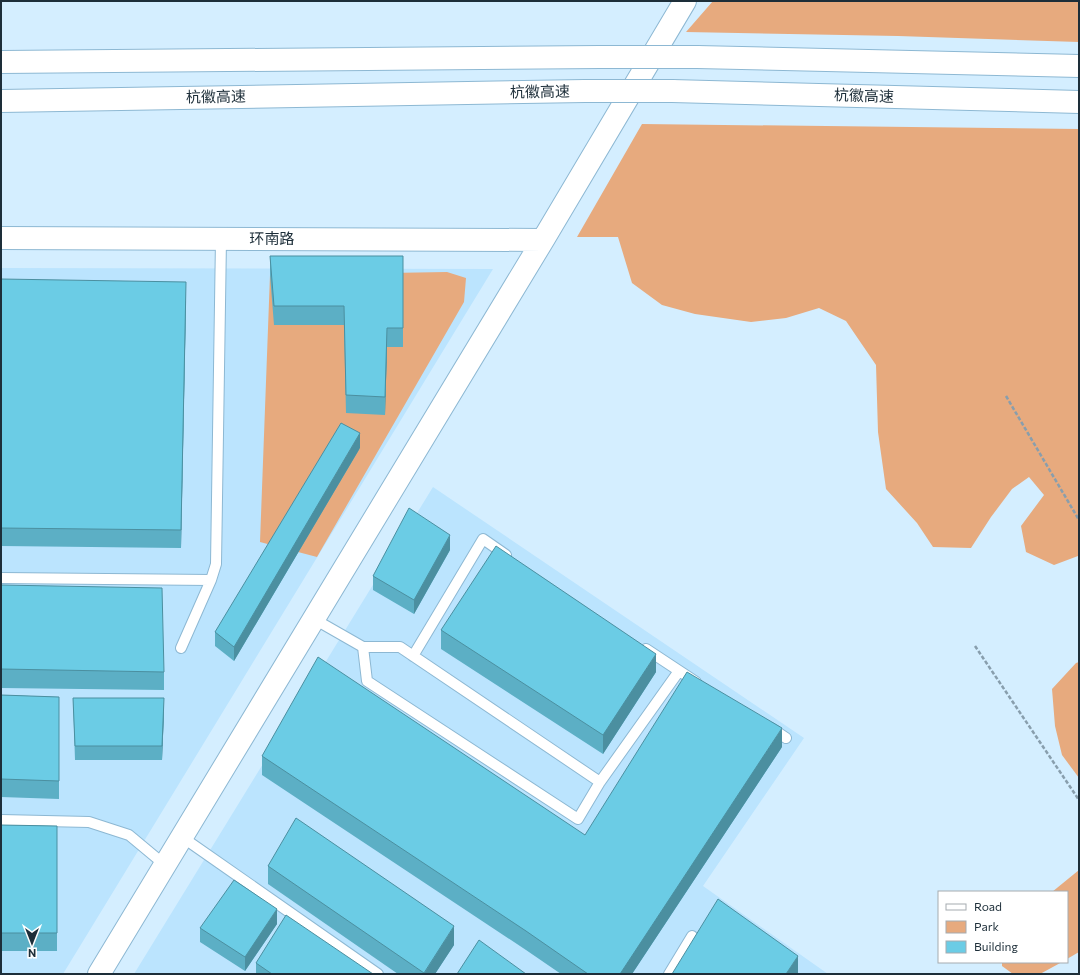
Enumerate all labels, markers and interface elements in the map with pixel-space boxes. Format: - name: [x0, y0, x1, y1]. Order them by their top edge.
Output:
- street label: 杭徽高速: [510, 81, 570, 101]
- street label: 杭徽高速: [834, 85, 894, 105]
- street label: 杭徽高速: [186, 86, 246, 106]
- street label: 环南路: [249, 229, 295, 247]
- legend: [938, 891, 1068, 963]
- text: Road: [974, 899, 1002, 913]
- text: Park: [974, 919, 1000, 933]
- north arrow: [12, 923, 52, 963]
- text: Building: [974, 939, 1018, 953]
- text: N: [28, 947, 36, 960]

